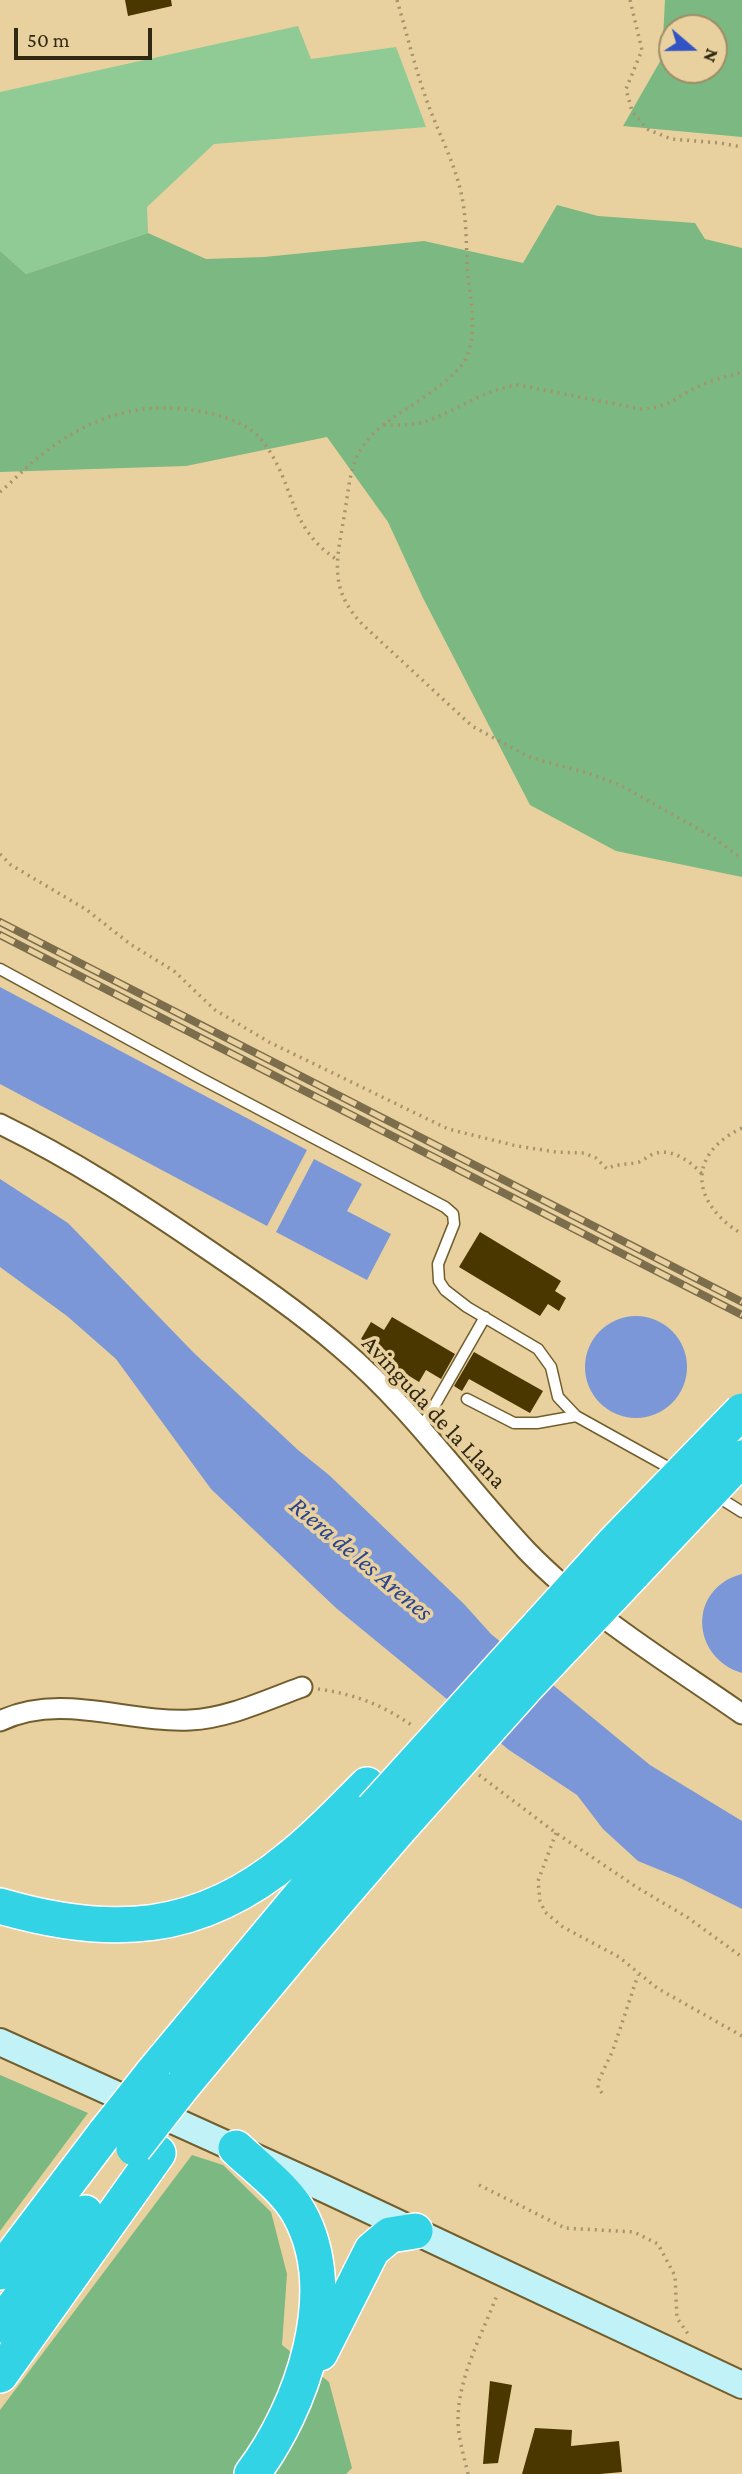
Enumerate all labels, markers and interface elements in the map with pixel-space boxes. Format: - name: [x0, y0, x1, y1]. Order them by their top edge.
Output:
- scale bar: [18, 14, 156, 58]
- north arrow: [658, 14, 728, 84]
- text: 50 m: [27, 28, 70, 52]
- text: N: [699, 46, 723, 65]
- street label: Avinguda de la Llana: [356, 1329, 512, 1495]
- water label: Riera de les Arenes: [283, 1490, 439, 1628]

